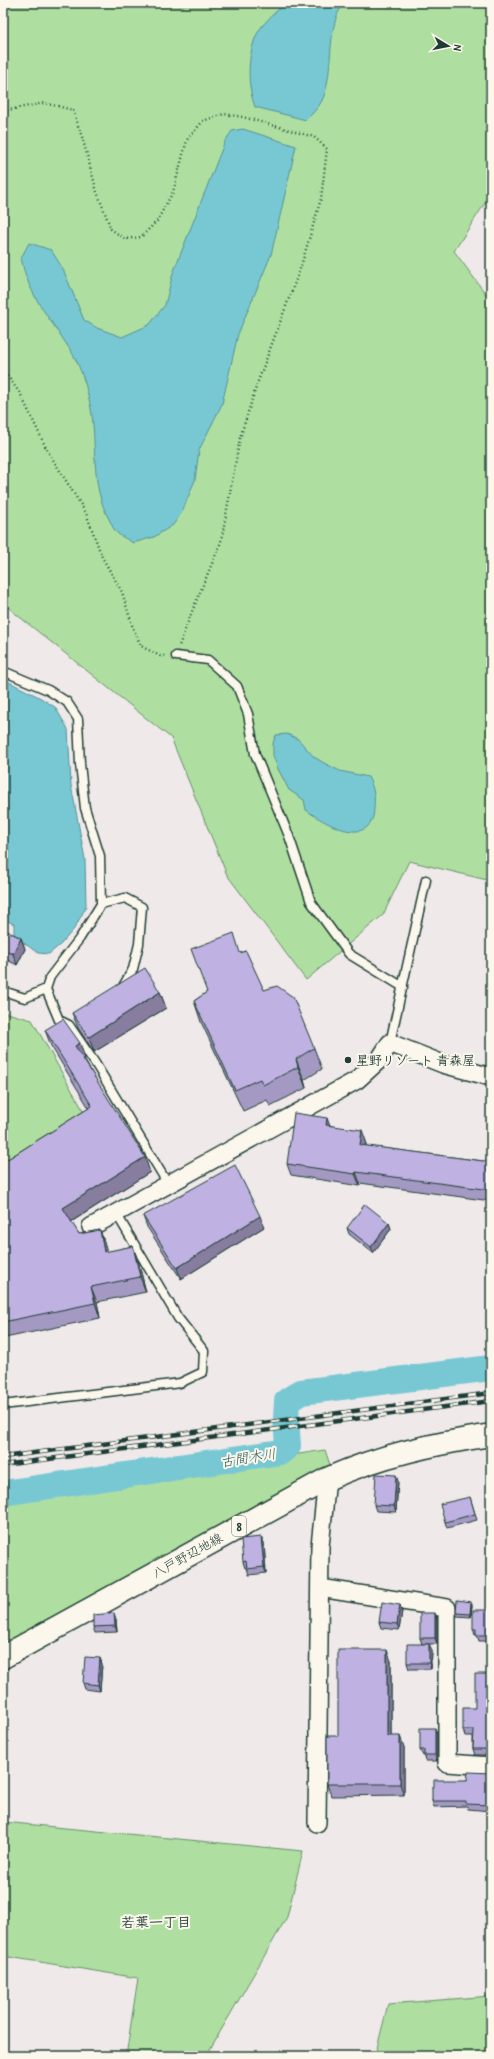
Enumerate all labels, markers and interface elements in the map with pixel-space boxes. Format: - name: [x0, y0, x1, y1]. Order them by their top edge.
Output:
- north arrow: [428, 26, 468, 66]
- text: N: [450, 44, 465, 52]
- place label: 星野リゾート 青森屋: [356, 1051, 475, 1069]
- marker: 星野リゾート 青森屋: [343, 1055, 353, 1065]
- water label: 古間木川: [219, 1443, 277, 1471]
- road number: 8: [232, 1516, 246, 1536]
- street label: 八戸野辺地線: [149, 1528, 226, 1582]
- district label: 若葉一丁目: [121, 1912, 191, 1931]

